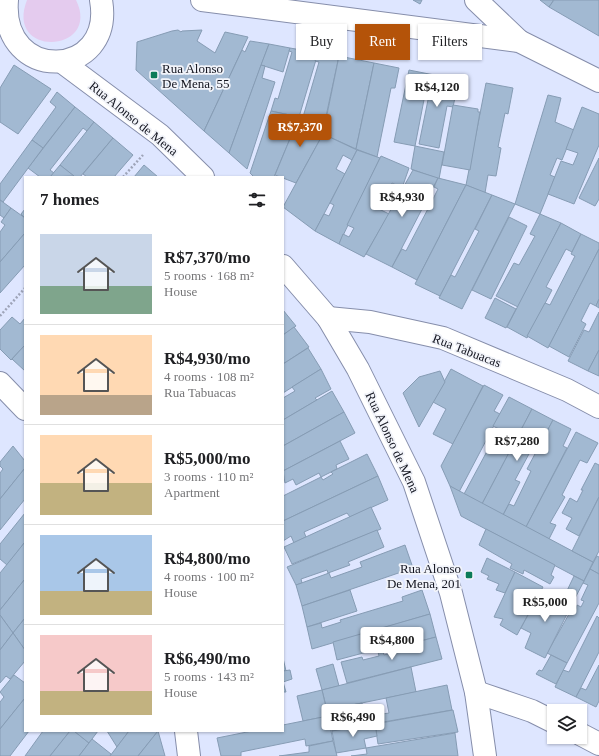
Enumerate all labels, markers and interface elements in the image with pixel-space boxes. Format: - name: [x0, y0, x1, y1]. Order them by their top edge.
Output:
- chip: Buy: [296, 24, 347, 60]
- chip: Rent: [355, 24, 410, 60]
- chip: Filters: [418, 24, 482, 60]
- place label: Rua Alonso De Mena, 55: [162, 61, 230, 91]
- marker: Rua Alonso De Mena, 55: [149, 70, 159, 80]
- pin: R$4,120: [400, 74, 474, 108]
- street label: Rua Alonso de Mena: [86, 78, 181, 159]
- text: R$4,120: [414, 79, 460, 94]
- pin: R$7,370: [263, 114, 337, 148]
- text: R$7,370: [277, 119, 323, 134]
- pin: R$4,930: [365, 184, 439, 218]
- icon: filters: [246, 189, 268, 211]
- text: R$4,930: [379, 189, 425, 204]
- text: 7 homes: [40, 190, 99, 209]
- text: R$7,370/mo: [164, 248, 250, 267]
- icon: home: [72, 250, 120, 298]
- text: 5 rooms · 168 m²: [164, 268, 254, 283]
- text: House: [164, 284, 197, 299]
- street label: Rua Tabuacas: [430, 331, 503, 370]
- text: R$4,930/mo: [164, 349, 250, 368]
- icon: home: [72, 351, 120, 399]
- text: 4 rooms · 108 m²: [164, 369, 254, 384]
- text: Rua Tabuacas: [164, 385, 236, 400]
- street label: Rua Alonso de Mena: [363, 389, 423, 495]
- pin: R$7,280: [480, 428, 554, 462]
- text: R$7,280: [494, 433, 540, 448]
- text: R$5,000/mo: [164, 449, 250, 468]
- icon: home: [72, 451, 120, 499]
- text: 3 rooms · 110 m²: [164, 469, 253, 484]
- text: Apartment: [164, 485, 220, 500]
- text: R$4,800/mo: [164, 549, 250, 568]
- icon: home: [72, 551, 120, 599]
- place label: Rua Alonso De Mena, 201: [387, 561, 461, 591]
- text: 4 rooms · 100 m²: [164, 569, 254, 584]
- marker: Rua Alonso De Mena, 201: [464, 570, 474, 580]
- text: House: [164, 585, 197, 600]
- pin: R$5,000: [508, 589, 582, 623]
- text: R$5,000: [522, 594, 568, 609]
- pin: R$4,800: [355, 627, 429, 661]
- text: R$4,800: [369, 632, 415, 647]
- text: R$6,490/mo: [164, 649, 250, 668]
- icon: home: [72, 651, 120, 699]
- text: 5 rooms · 143 m²: [164, 669, 254, 684]
- text: House: [164, 685, 197, 700]
- pin: R$6,490: [316, 704, 390, 738]
- map controls: [547, 704, 587, 744]
- button: layers: [547, 704, 587, 744]
- text: R$6,490: [330, 709, 376, 724]

